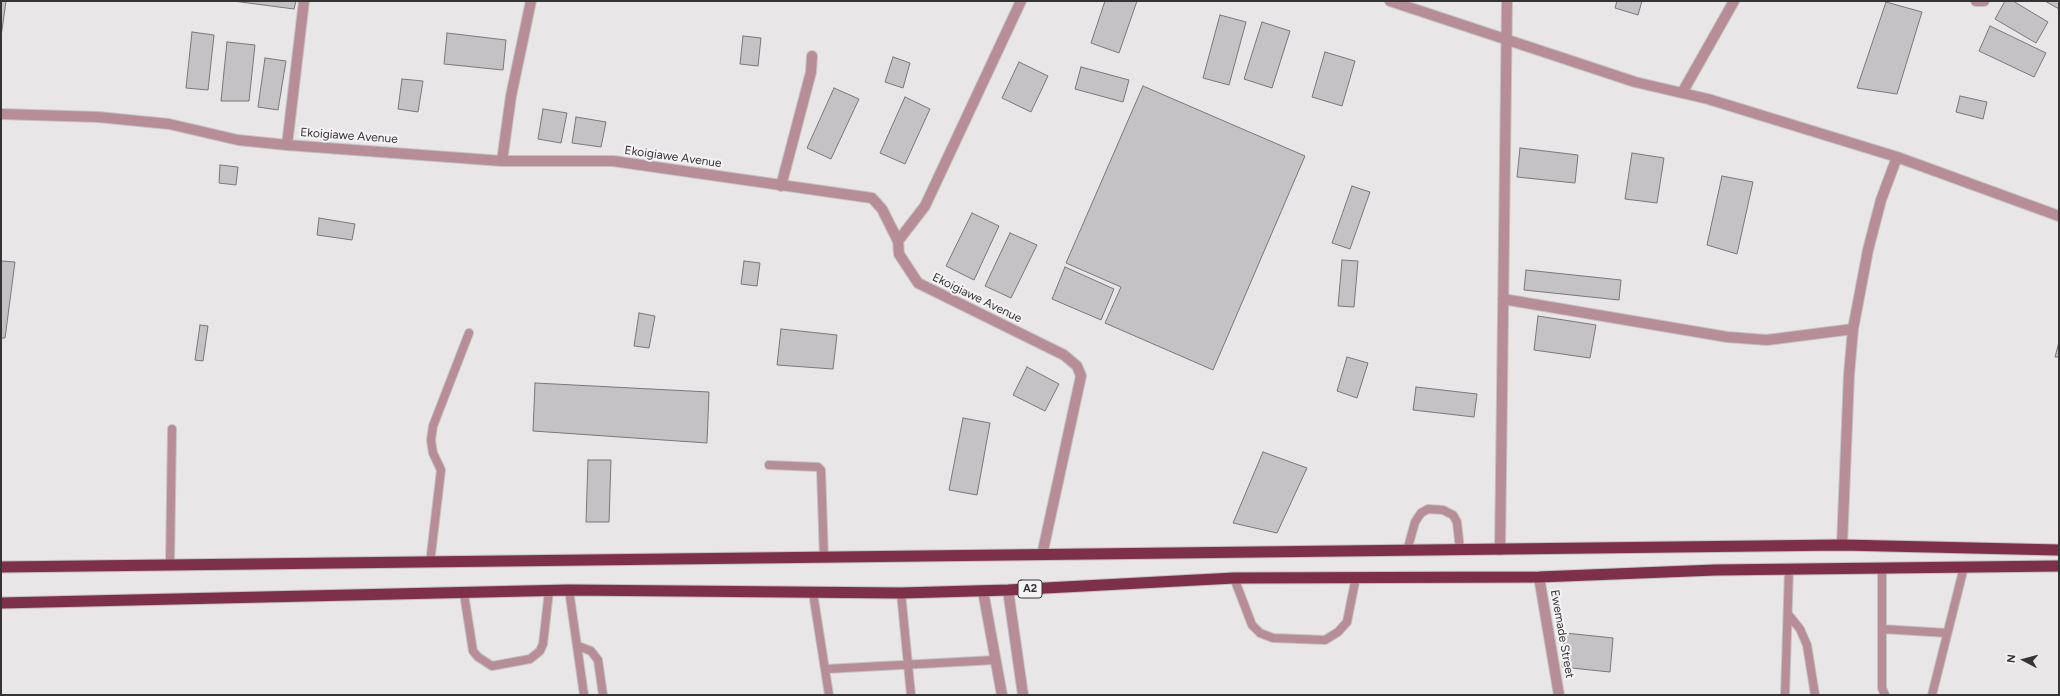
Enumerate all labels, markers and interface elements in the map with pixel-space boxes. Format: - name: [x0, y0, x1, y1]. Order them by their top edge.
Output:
- street label: Ekoigiawe Avenue: [300, 125, 398, 147]
- street label: Ekoigiawe Avenue: [624, 143, 722, 171]
- street label: Ekoigiawe Avenue: [930, 270, 1024, 326]
- road number: A2: [1018, 580, 1042, 598]
- street label: Ewemade Street: [1547, 589, 1577, 679]
- north arrow: [2004, 640, 2044, 680]
- text: N: [2005, 654, 2018, 664]

